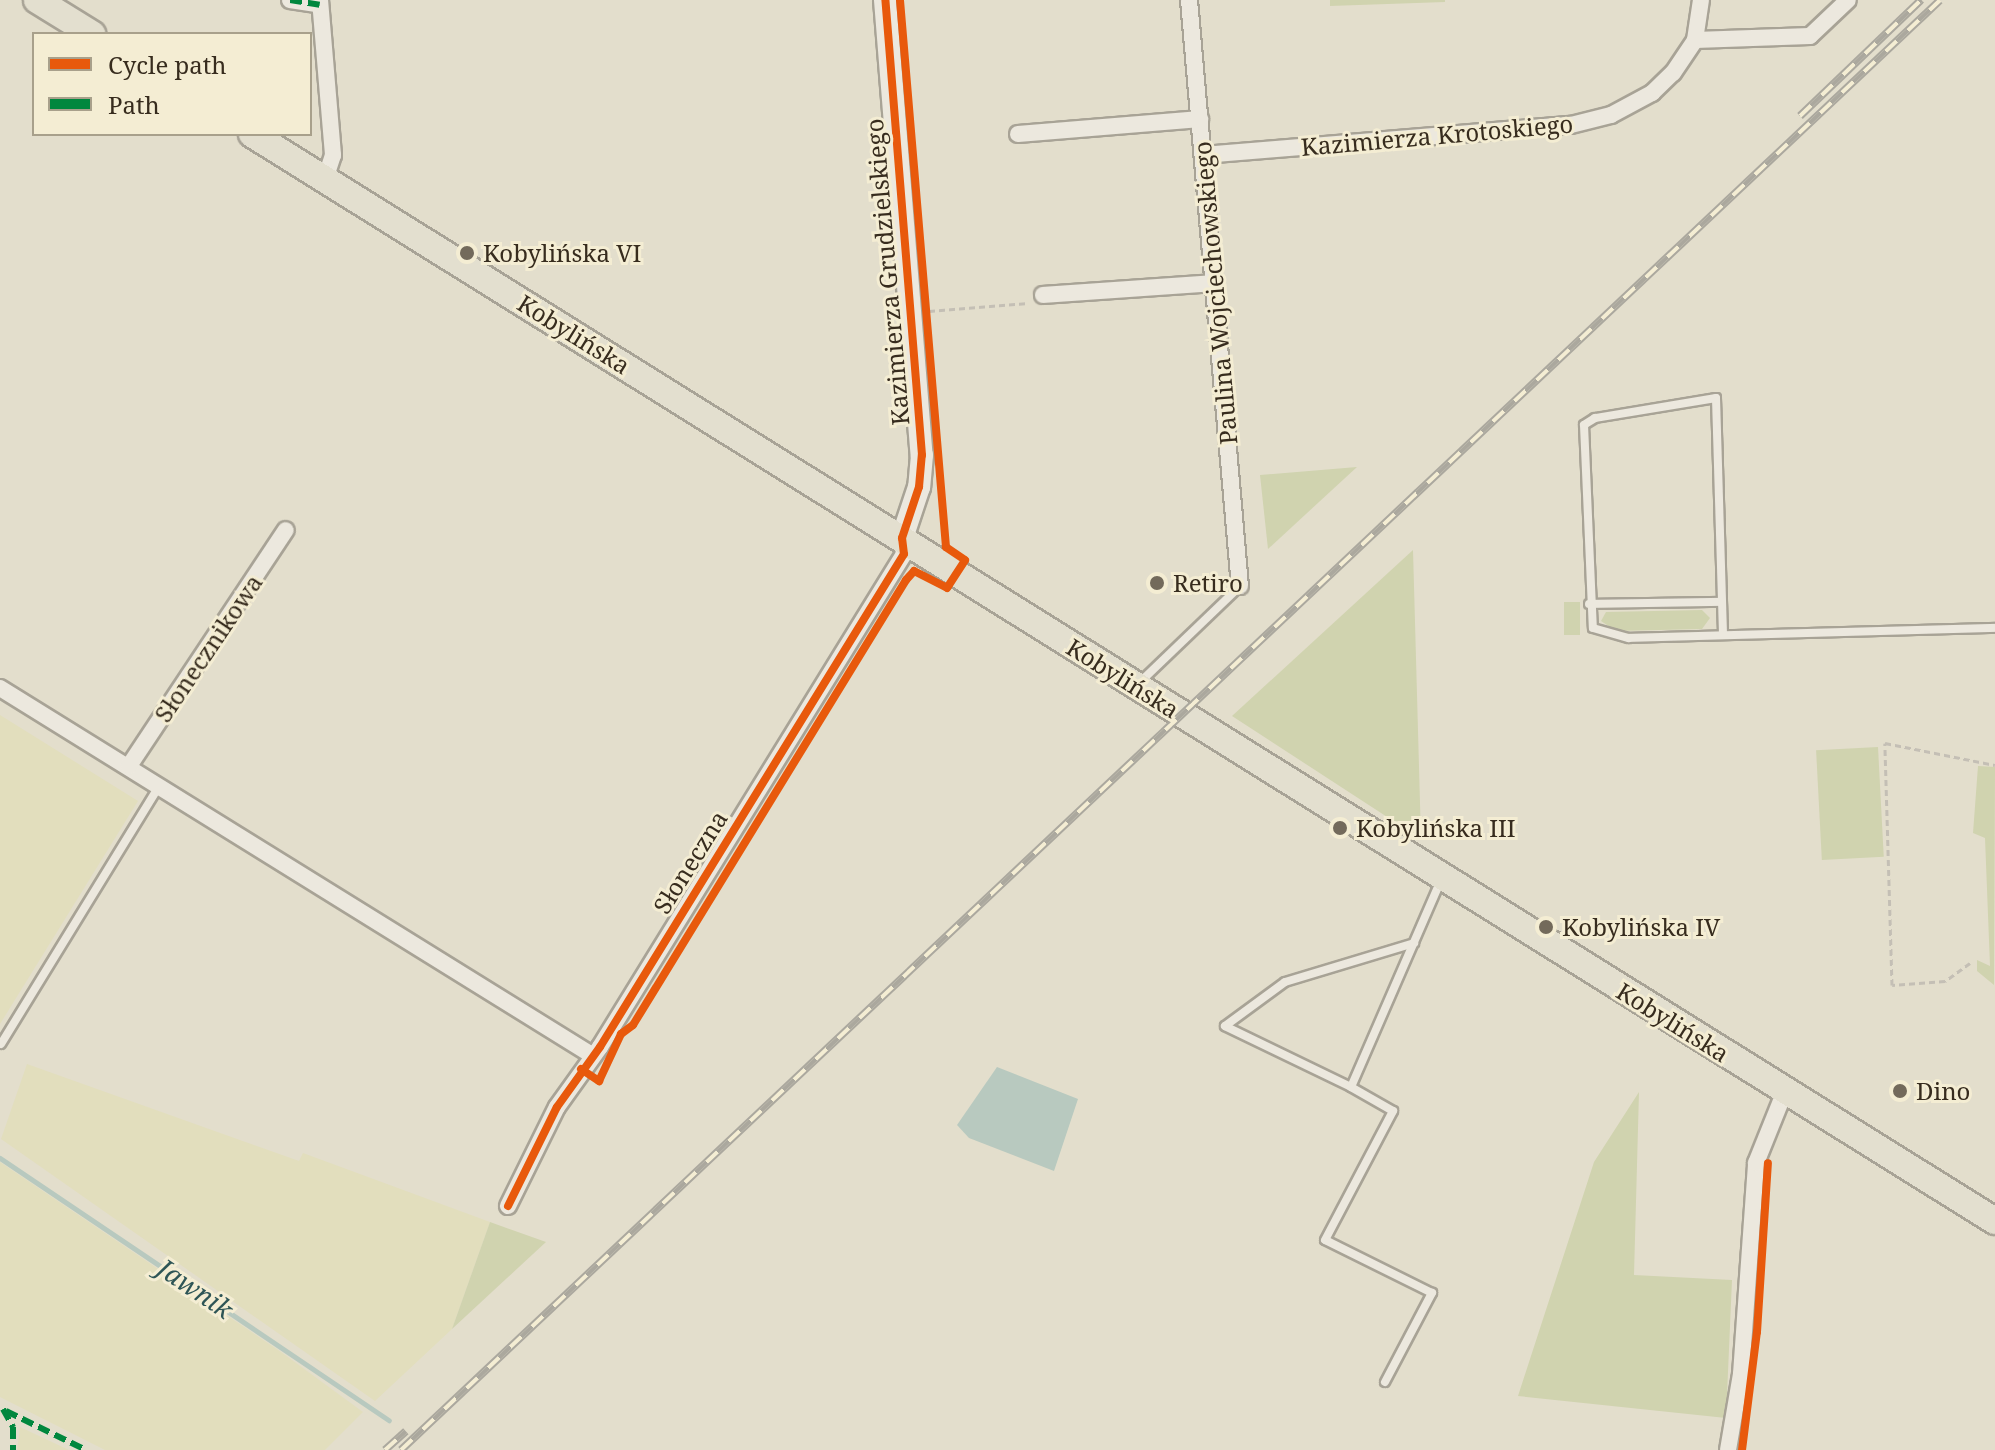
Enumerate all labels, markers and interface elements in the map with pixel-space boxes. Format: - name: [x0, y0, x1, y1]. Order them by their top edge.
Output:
- legend: [32, 32, 312, 136]
- text: Cycle path: [108, 48, 227, 81]
- text: Path: [108, 88, 160, 121]
- street label: Kazimierza Krotoskiego: [1300, 109, 1574, 161]
- street label: Kazimierza Grudzielskiego: [859, 118, 915, 426]
- street label: Paulina Wojciechowskiego: [1187, 140, 1243, 446]
- place label: Kobylińska VI: [483, 239, 641, 267]
- marker: Kobylińska VI: [458, 244, 476, 262]
- street label: Kobylińska: [513, 288, 635, 380]
- street label: Słonecznikowa: [148, 569, 268, 727]
- place label: Retiro: [1173, 569, 1243, 597]
- marker: Retiro: [1148, 574, 1166, 592]
- street label: Kobylińska: [1062, 632, 1184, 724]
- street label: Słoneczna: [647, 805, 733, 919]
- place label: Kobylińska III: [1356, 814, 1516, 842]
- marker: Kobylińska III: [1331, 819, 1349, 837]
- place label: Kobylińska IV: [1562, 913, 1720, 941]
- marker: Kobylińska IV: [1537, 918, 1555, 936]
- street label: Kobylińska: [1612, 976, 1734, 1068]
- place label: Dino: [1916, 1077, 1970, 1105]
- marker: Dino: [1891, 1082, 1909, 1100]
- water label: Jawnik: [151, 1253, 239, 1325]

